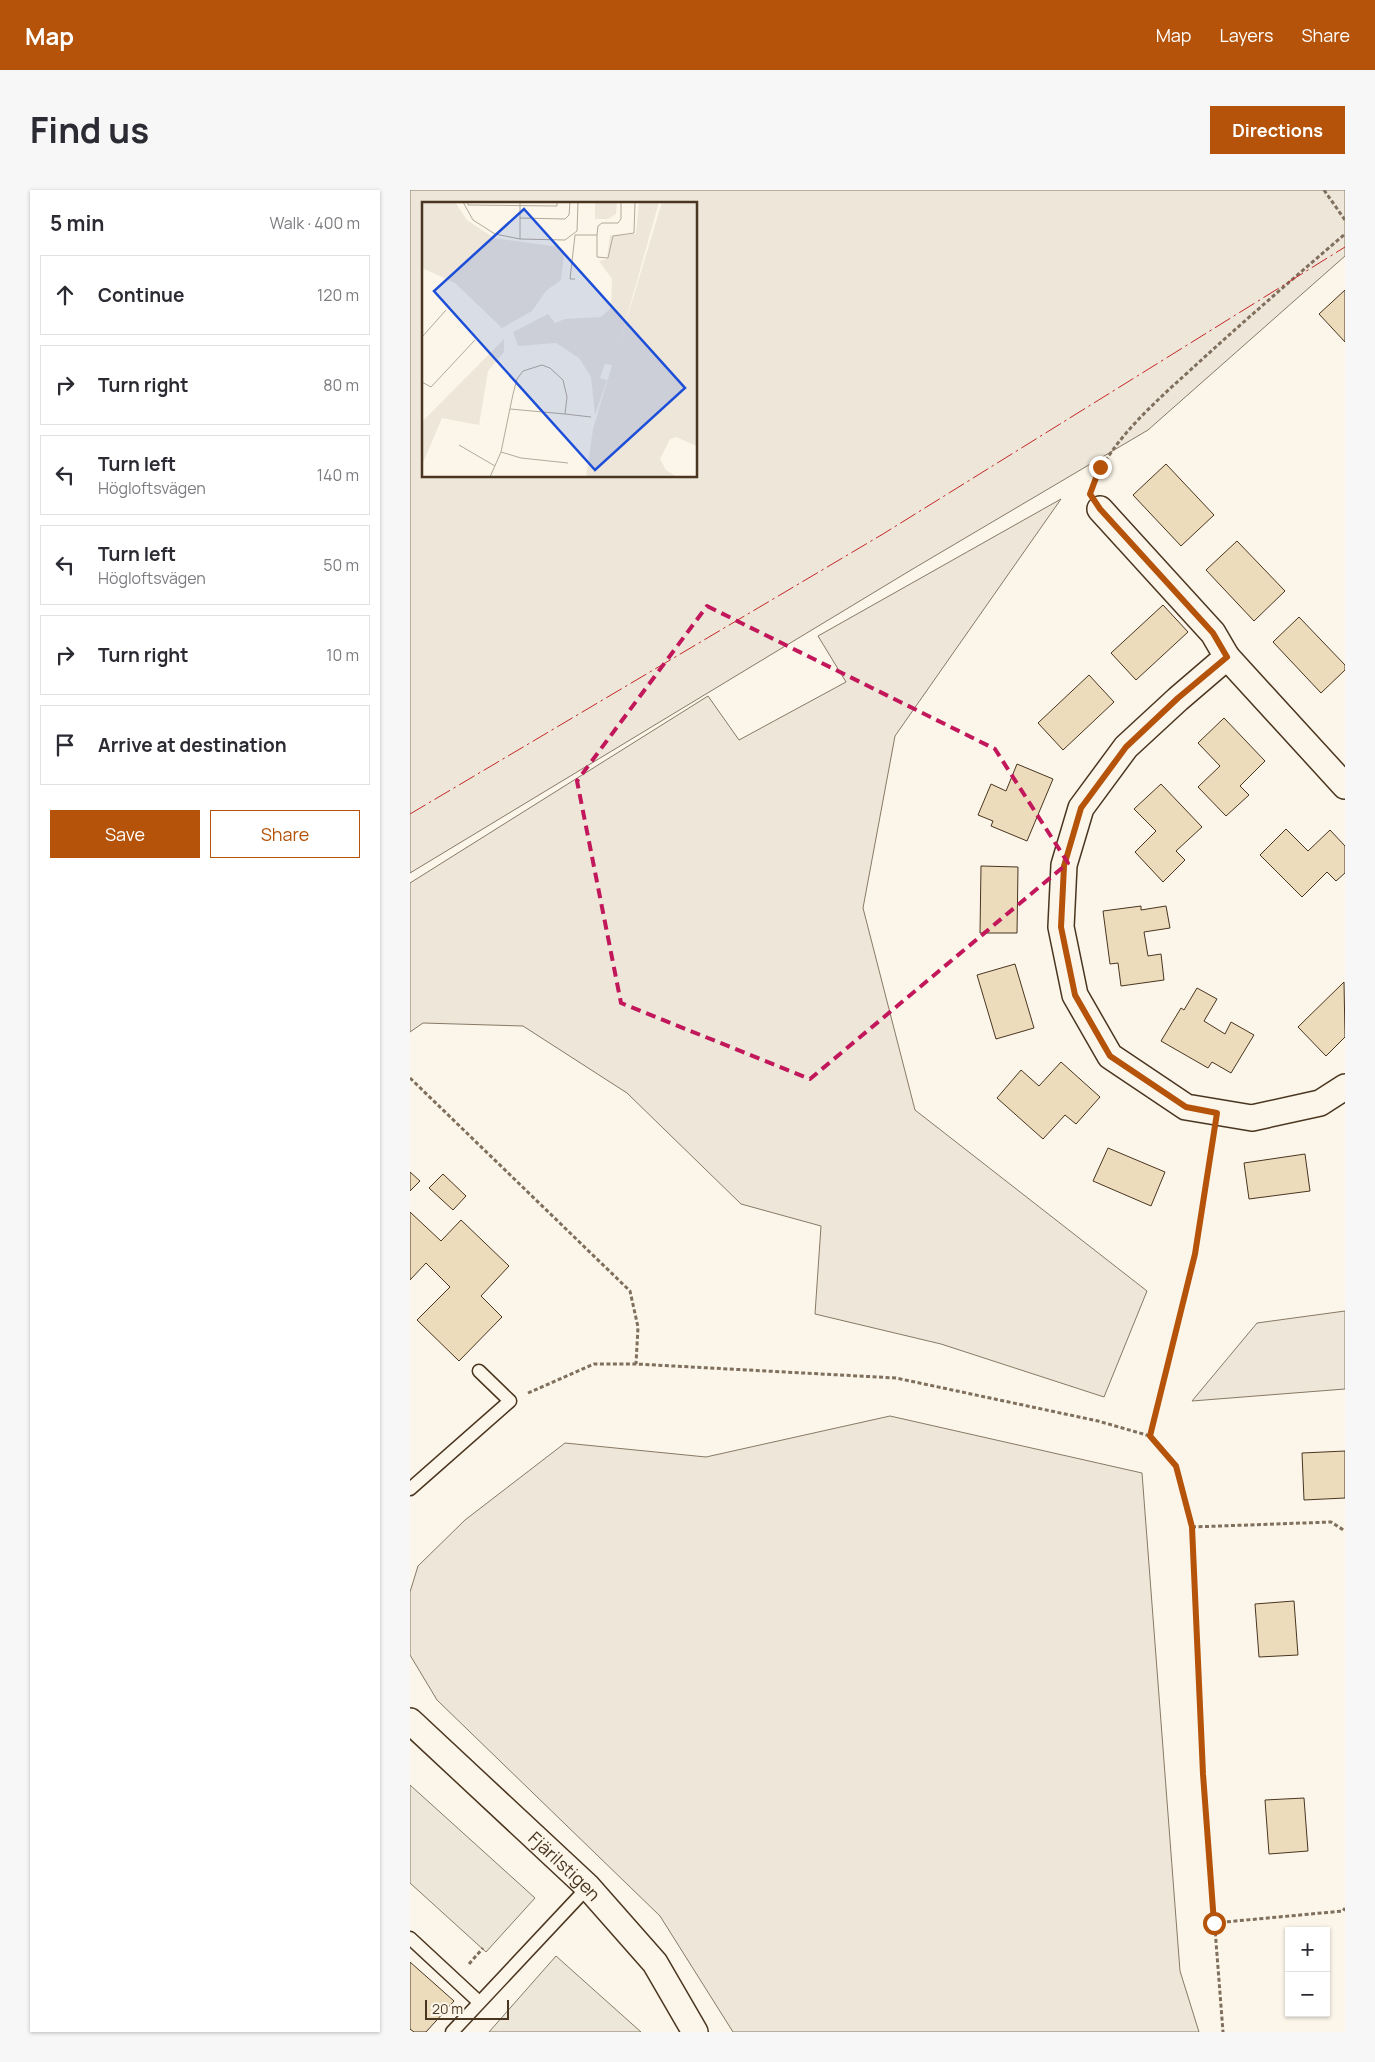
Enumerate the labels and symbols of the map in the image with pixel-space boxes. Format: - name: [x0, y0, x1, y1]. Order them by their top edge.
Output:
- inset map: [422, 202, 698, 478]
- route end: [1089, 456, 1112, 479]
- street label: Fjärilstigen: [524, 1826, 606, 1906]
- route start: [1203, 1912, 1226, 1935]
- scale bar: [425, 1997, 509, 2020]

